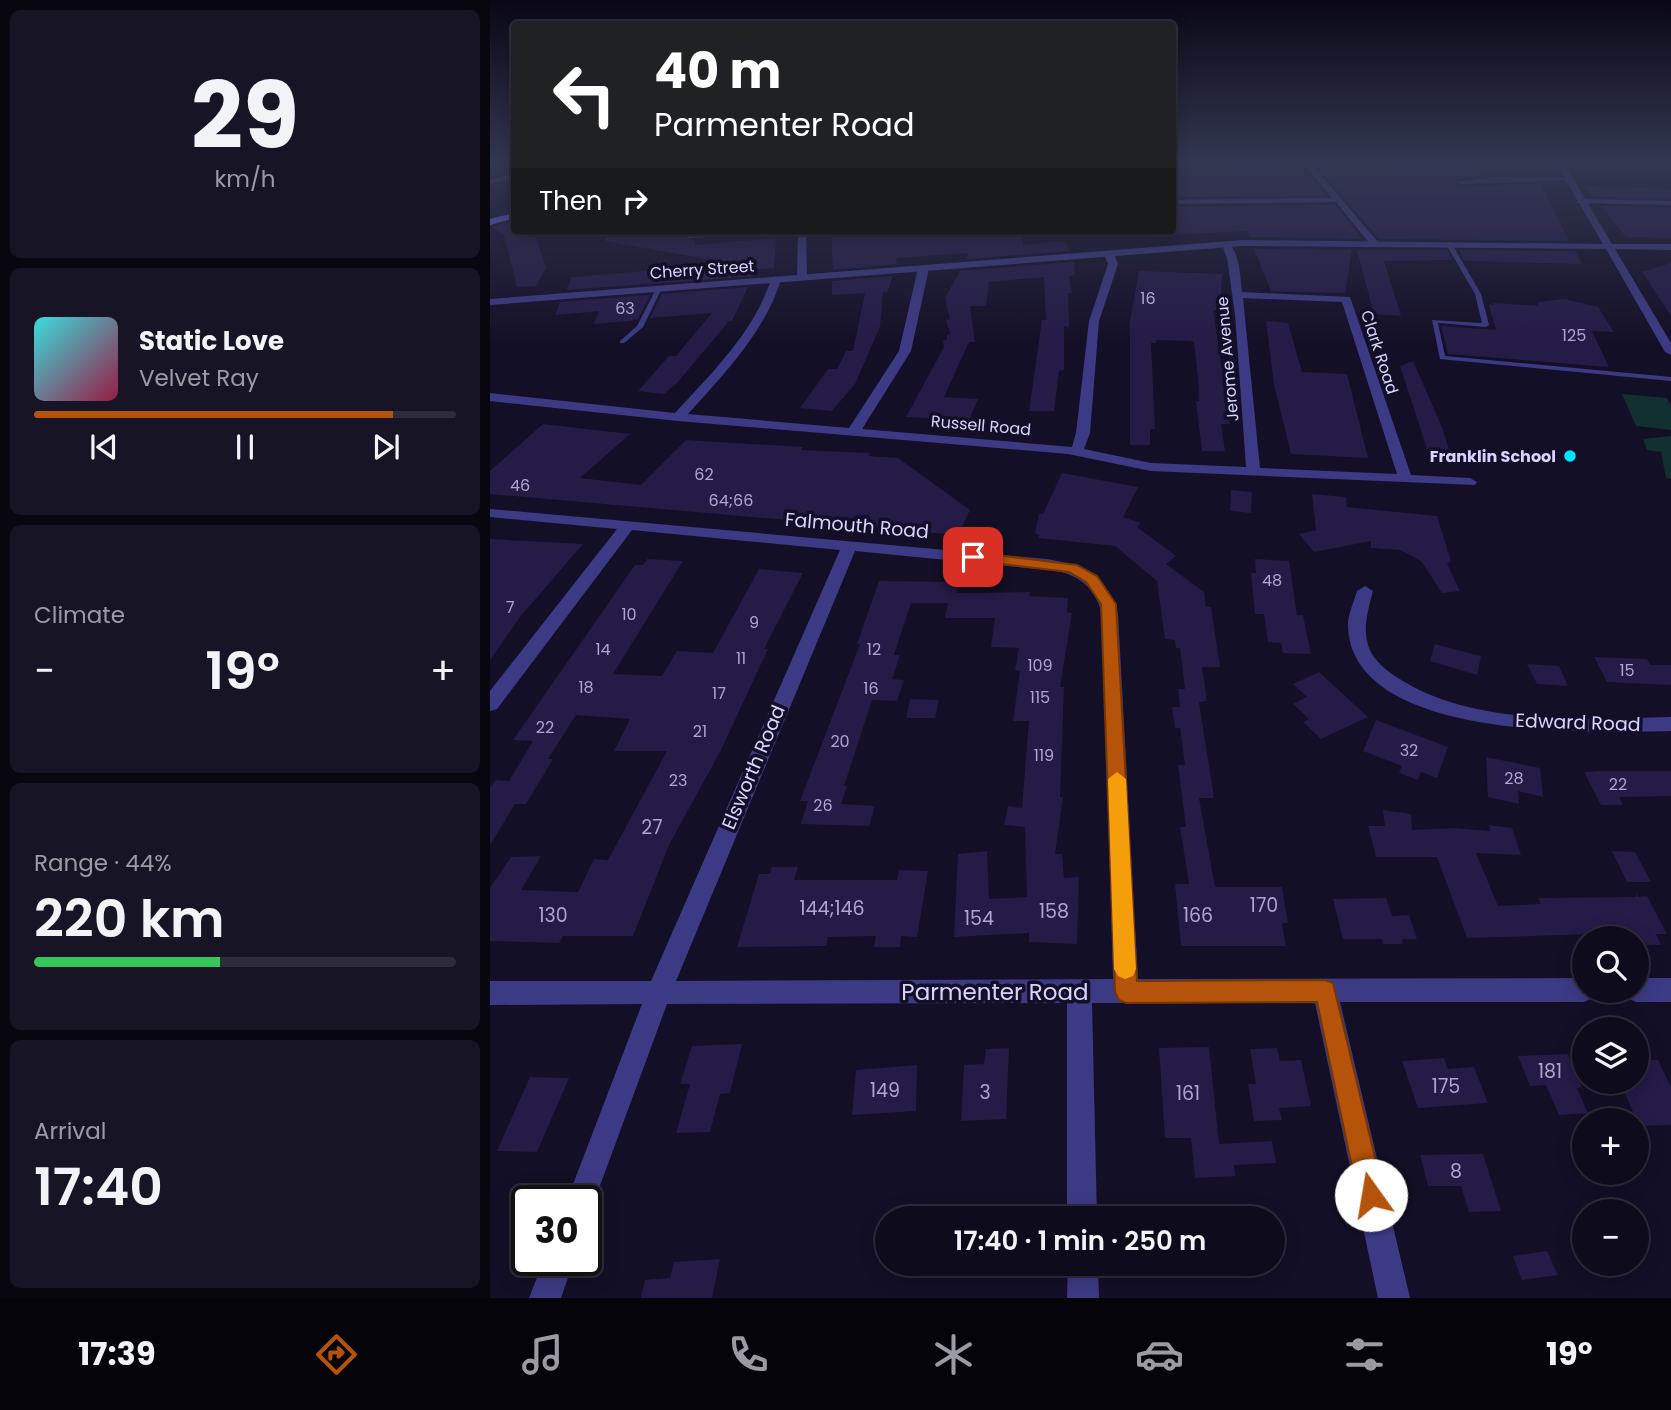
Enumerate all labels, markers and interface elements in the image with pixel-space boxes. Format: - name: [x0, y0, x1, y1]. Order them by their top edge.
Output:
- text: 40 m: [654, 37, 781, 105]
- icon: left: [539, 49, 630, 140]
- text: 29: [191, 52, 299, 180]
- text: Parmenter Road: [654, 102, 915, 147]
- text: km/h: [214, 163, 276, 195]
- icon: right: [616, 182, 654, 220]
- text: Then: [539, 183, 602, 219]
- street label: Cherry Street: [649, 254, 755, 285]
- house number: 16: [1140, 287, 1156, 310]
- street label: Jerome Avenue: [1211, 295, 1244, 422]
- house number: 63: [615, 297, 635, 320]
- street label: Clark Road: [1355, 307, 1404, 397]
- text: Static Love: [139, 323, 284, 359]
- house number: 125: [1562, 324, 1586, 347]
- text: Velvet Ray: [139, 362, 259, 394]
- street label: Russell Road: [930, 410, 1032, 441]
- icon: previous: [85, 428, 123, 466]
- icon: pause: [226, 428, 264, 466]
- icon: next: [367, 428, 405, 466]
- place label: Franklin School: [1430, 445, 1556, 468]
- marker: Franklin School: [1562, 448, 1578, 464]
- house number: 62: [694, 463, 714, 486]
- house number: 46: [510, 474, 530, 497]
- house number: 64;66: [709, 489, 753, 512]
- street label: Falmouth Road: [784, 506, 930, 545]
- pin: [943, 527, 1003, 587]
- icon: arrive: [954, 538, 992, 576]
- house number: 48: [1262, 569, 1282, 592]
- house number: 7: [506, 596, 515, 619]
- text: Climate: [34, 599, 125, 631]
- house number: 10: [621, 603, 637, 626]
- house number: 9: [749, 611, 759, 634]
- text: 19°: [205, 634, 280, 707]
- house number: 14: [595, 638, 611, 661]
- house number: 12: [867, 638, 881, 661]
- text: −: [34, 644, 55, 697]
- text: +: [430, 644, 456, 697]
- house number: 11: [736, 647, 746, 670]
- house number: 109: [1027, 654, 1053, 677]
- house number: 15: [1619, 659, 1635, 682]
- house number: 18: [578, 676, 594, 699]
- house number: 16: [863, 677, 879, 700]
- house number: 17: [712, 682, 726, 705]
- house number: 115: [1030, 686, 1050, 709]
- street label: Elsworth Road: [715, 701, 792, 834]
- street label: Edward Road: [1515, 707, 1641, 738]
- house number: 22: [536, 716, 554, 739]
- house number: 21: [693, 720, 707, 743]
- house number: 20: [830, 730, 850, 753]
- house number: 32: [1400, 739, 1418, 762]
- house number: 119: [1034, 744, 1054, 767]
- house number: 28: [1504, 767, 1524, 790]
- house number: 23: [669, 769, 687, 792]
- house number: 22: [1609, 773, 1627, 796]
- house number: 26: [813, 794, 833, 817]
- house number: 27: [641, 814, 663, 841]
- text: Range · 44%: [34, 847, 172, 879]
- text: 220 km: [34, 882, 225, 955]
- house number: 170: [1250, 892, 1278, 919]
- house number: 144;146: [799, 895, 865, 922]
- house number: 158: [1039, 898, 1069, 925]
- house number: 130: [538, 902, 568, 929]
- house number: 166: [1183, 902, 1213, 929]
- house number: 154: [964, 905, 994, 932]
- map controls: [1572, 926, 1649, 1276]
- button: search: [1572, 926, 1649, 1003]
- street label: Parmenter Road: [901, 976, 1089, 1008]
- button: layers: [1572, 1017, 1649, 1094]
- house number: 181: [1538, 1058, 1562, 1085]
- house number: 175: [1432, 1073, 1460, 1100]
- house number: 149: [870, 1077, 900, 1104]
- house number: 3: [979, 1079, 991, 1106]
- house number: 161: [1176, 1080, 1200, 1107]
- button: +: [1572, 1108, 1649, 1185]
- text: Arrival: [34, 1115, 106, 1147]
- text: 17:40: [34, 1150, 163, 1223]
- position arrow: [1334, 1158, 1408, 1232]
- house number: 8: [1450, 1158, 1462, 1185]
- speed limit sign: 30: [511, 1185, 602, 1276]
- button: −: [1572, 1199, 1649, 1276]
- text: 17:40 · 1 min · 250 m: [954, 1223, 1206, 1259]
- icon: directions: [312, 1330, 361, 1379]
- icon: music: [518, 1330, 567, 1379]
- icon: phone: [724, 1330, 773, 1379]
- icon: climate: [929, 1330, 978, 1379]
- icon: car: [1135, 1330, 1184, 1379]
- icon: filters: [1340, 1330, 1389, 1379]
- text: 17:39: [78, 1331, 156, 1376]
- text: 19°: [1546, 1331, 1593, 1376]

